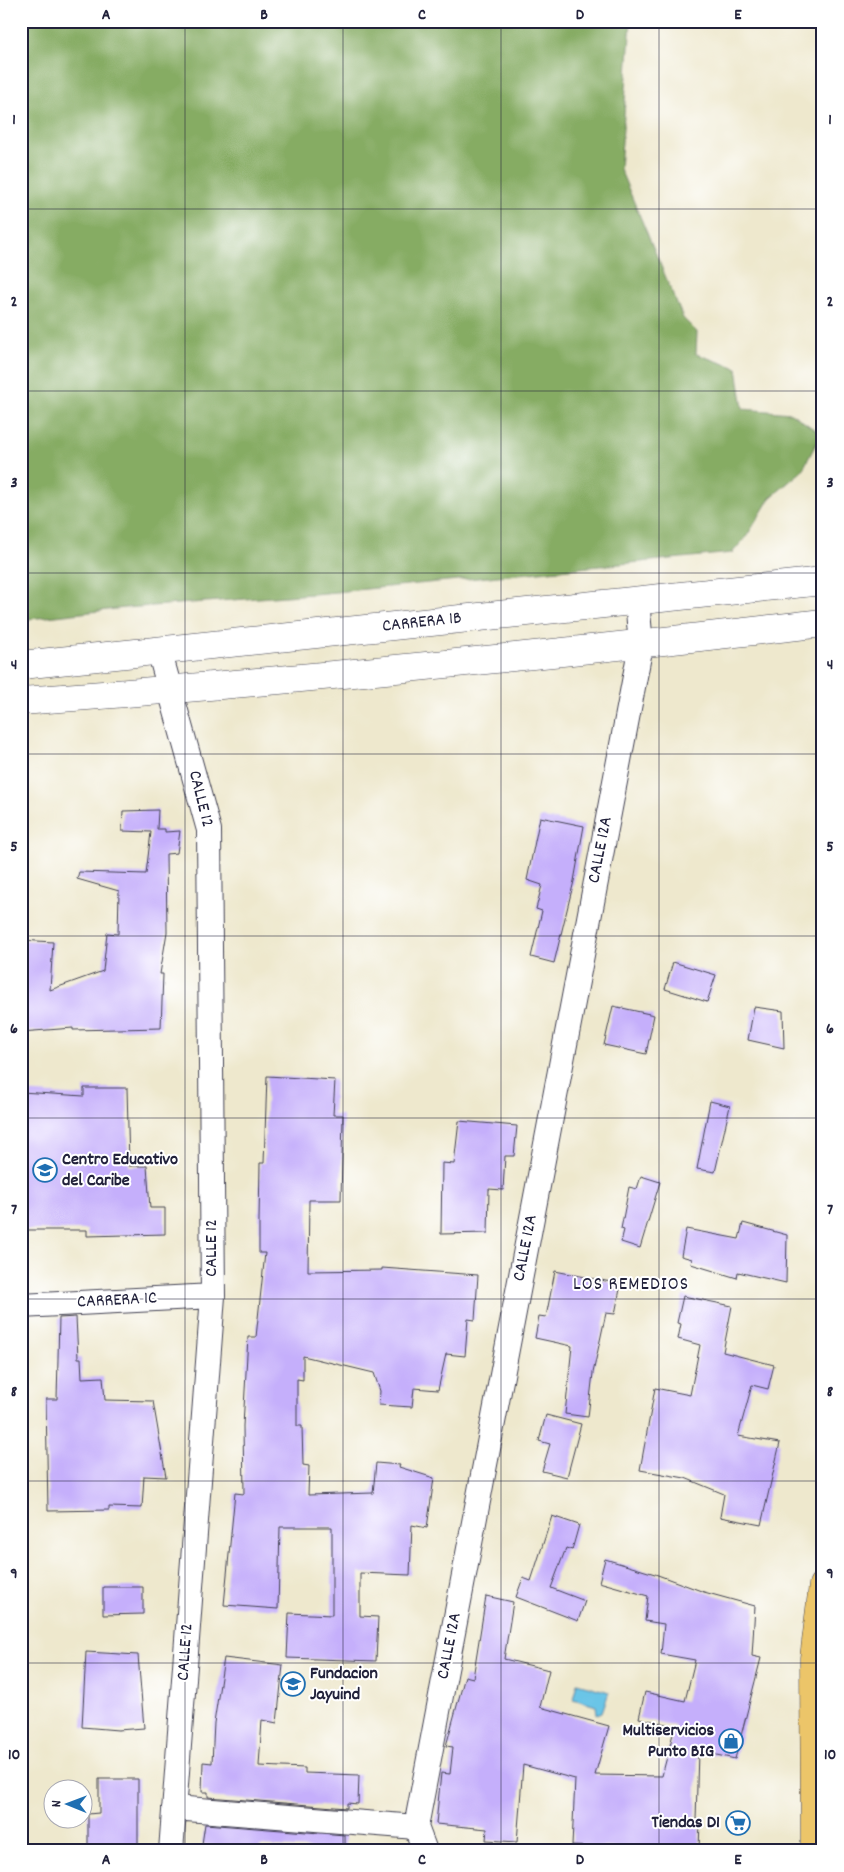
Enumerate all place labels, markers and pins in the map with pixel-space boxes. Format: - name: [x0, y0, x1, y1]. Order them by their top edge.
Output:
- place label: Centro Educativo del Caribe: [62, 1148, 178, 1194]
- school or university icon: Centro Educativo del Caribe: [32, 1157, 58, 1183]
- place label: Fundacion Jayuind: [310, 1662, 378, 1708]
- school or university icon: Fundacion Jayuind: [280, 1671, 306, 1697]
- place label: Multiservicios Punto BIG: [622, 1719, 714, 1765]
- shop icon: Multiservicios Punto BIG: [718, 1728, 744, 1754]
- supermarket icon: Tiendas D1: [725, 1810, 751, 1836]
- place label: Tiendas D1: [651, 1811, 720, 1836]

